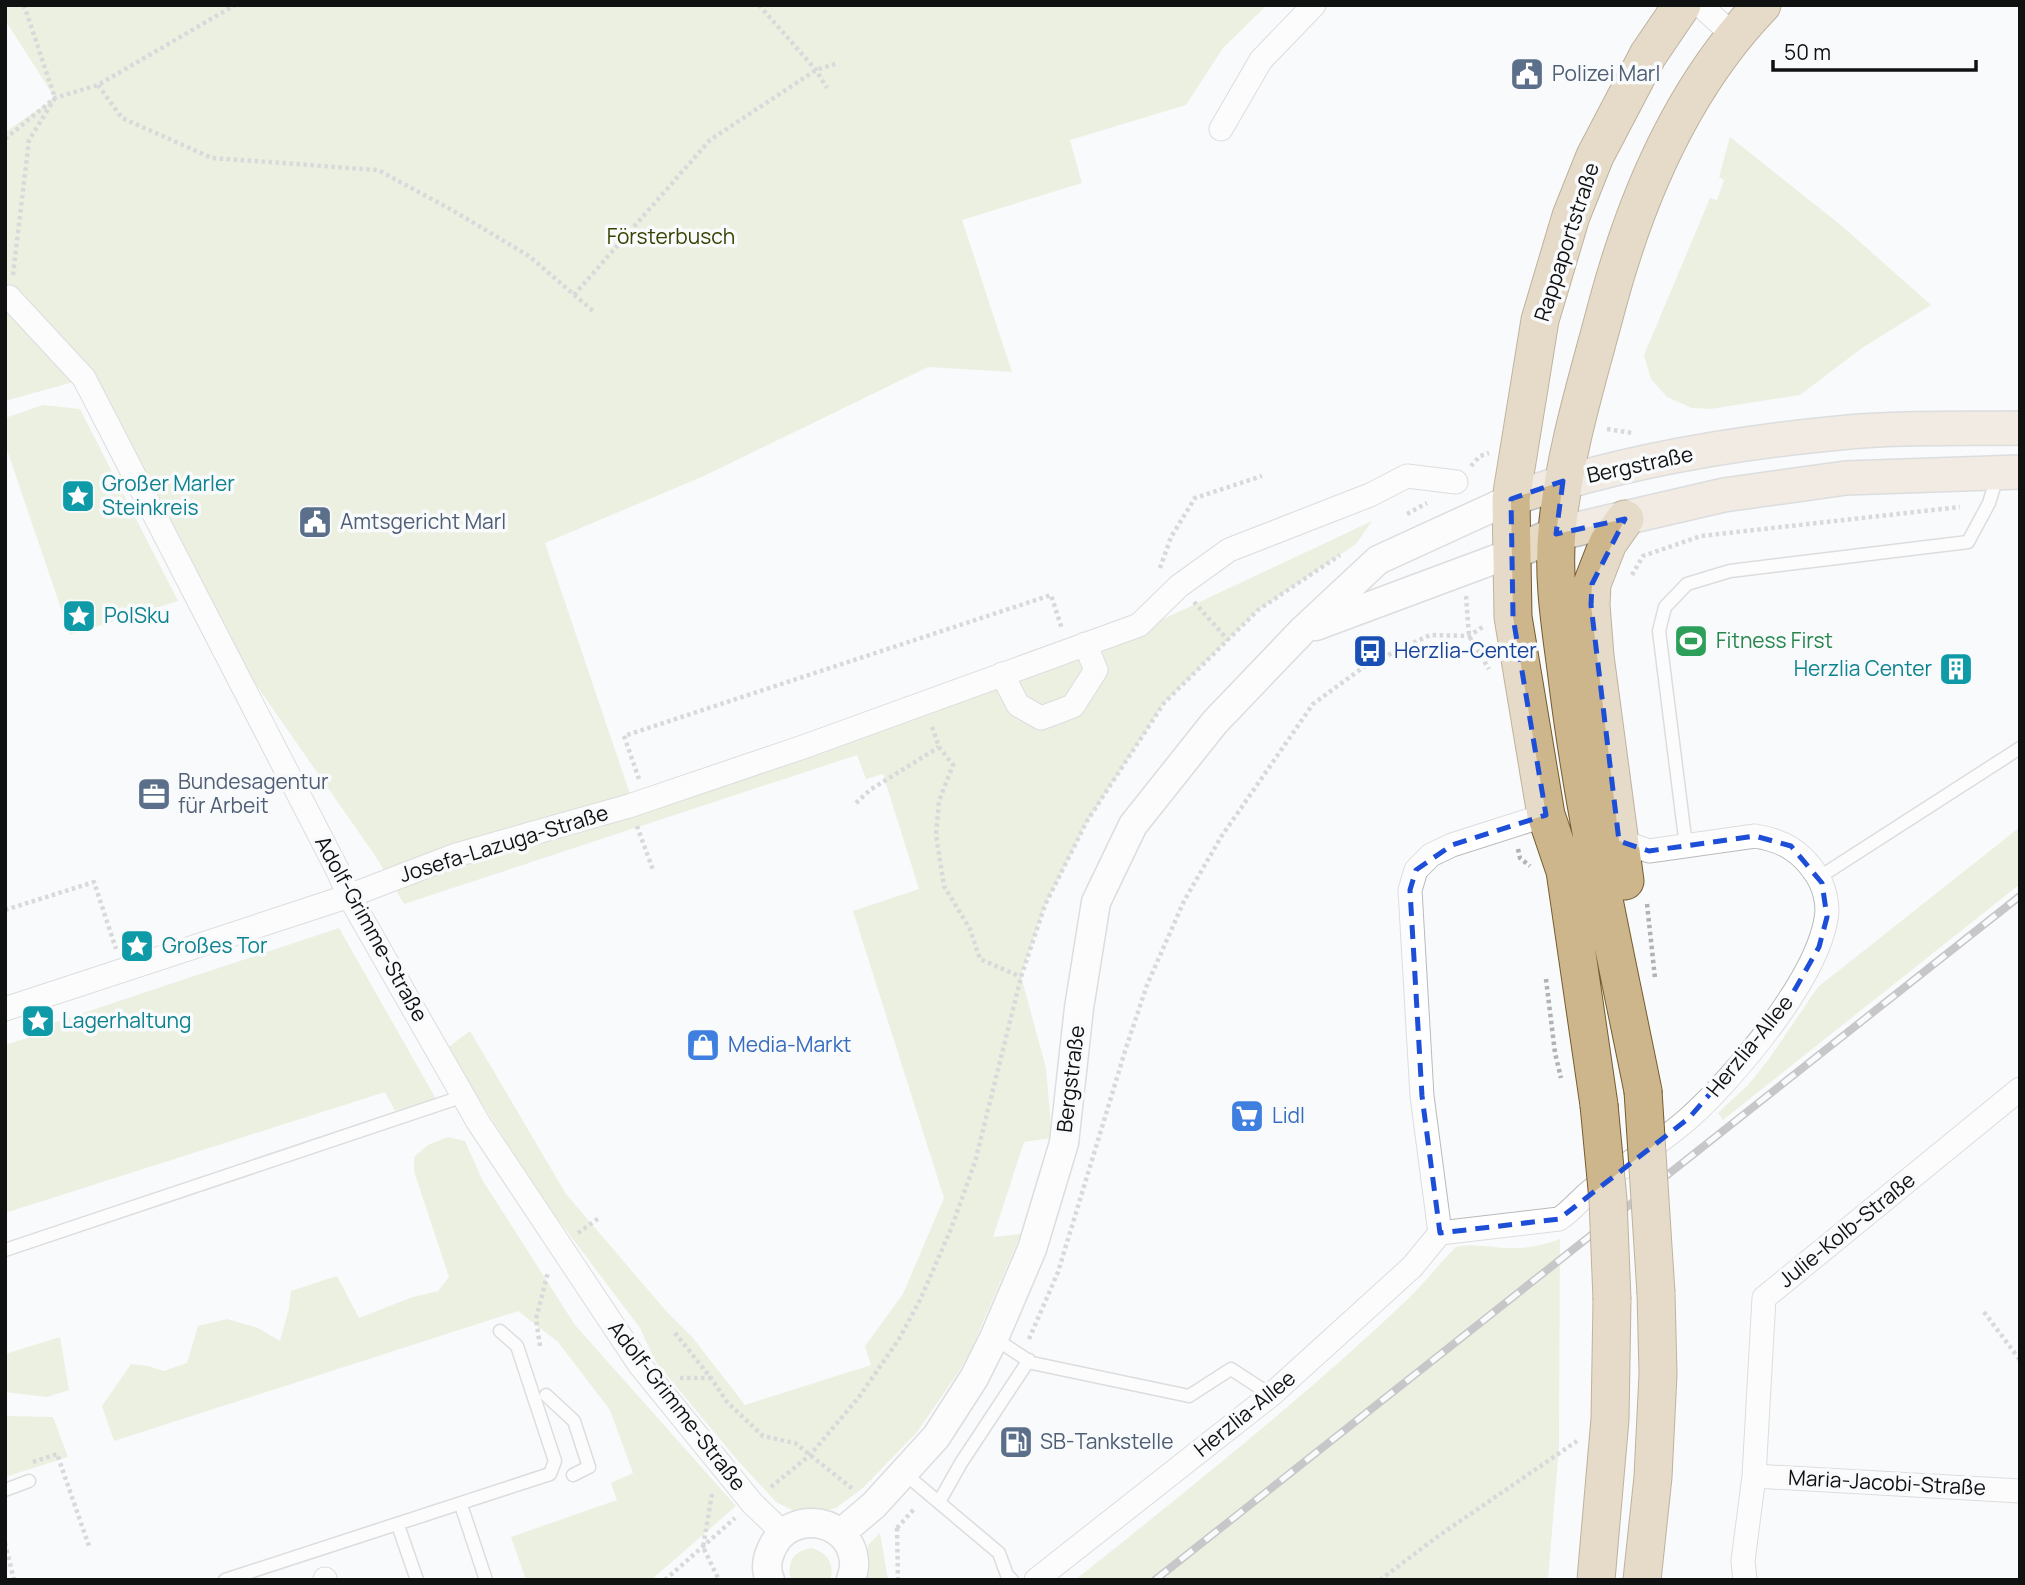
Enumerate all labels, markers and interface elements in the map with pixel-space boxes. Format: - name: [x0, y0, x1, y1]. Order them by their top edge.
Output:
- scale bar: [1773, 28, 1976, 72]
- text: 50 m: [1784, 38, 1831, 66]
- public building icon: Polizei Marl: [1508, 55, 1546, 93]
- place label: Polizei Marl: [1552, 59, 1660, 87]
- street label: Rappaportstraße: [1527, 159, 1605, 325]
- park label: Försterbusch: [607, 222, 735, 250]
- street label: Bergstraße: [1584, 439, 1695, 489]
- place label: Großer Marler Steinkreis: [102, 469, 235, 521]
- place icon: Großer Marler Steinkreis: [59, 477, 97, 515]
- public building icon: Amtsgericht Marl: [296, 503, 334, 541]
- place label: Amtsgericht Marl: [340, 507, 506, 535]
- place icon: PolSku: [60, 597, 98, 635]
- place label: PolSku: [104, 601, 170, 629]
- sports icon: Fitness First: [1672, 622, 1710, 660]
- place label: Fitness First: [1716, 626, 1833, 654]
- bus stop icon: Herzlia-Center: [1351, 632, 1389, 670]
- place label: Herzlia-Center: [1394, 636, 1537, 664]
- building icon: Herzlia Center: [1937, 650, 1975, 688]
- place label: Herzlia Center: [1794, 654, 1932, 682]
- place label: Bundesagentur für Arbeit: [178, 767, 329, 819]
- office icon: Bundesagentur für Arbeit: [135, 775, 173, 813]
- street label: Josefa-Lazuga-Straße: [396, 798, 612, 888]
- street label: Adolf-Grimme-Straße: [309, 831, 435, 1026]
- place icon: Großes Tor: [118, 927, 156, 965]
- place label: Großes Tor: [162, 931, 268, 959]
- street label: Herzlia-Allee: [1700, 989, 1799, 1102]
- place icon: Lagerhaltung: [19, 1002, 57, 1040]
- place label: Lagerhaltung: [62, 1006, 192, 1034]
- street label: Bergstraße: [1050, 1024, 1090, 1134]
- shop icon: Media-Markt: [684, 1026, 722, 1064]
- place label: Media-Markt: [728, 1030, 851, 1058]
- supermarket icon: Lidl: [1228, 1097, 1266, 1135]
- place label: Lidl: [1272, 1101, 1305, 1129]
- street label: Julie-Kolb-Straße: [1772, 1165, 1921, 1293]
- street label: Adolf-Grimme-Straße: [603, 1315, 753, 1496]
- street label: Herzlia-Allee: [1188, 1364, 1301, 1463]
- fuel station icon: SB-Tankstelle: [997, 1423, 1035, 1461]
- place label: SB-Tankstelle: [1040, 1427, 1173, 1455]
- street label: Maria-Jacobi-Straße: [1787, 1463, 1987, 1501]

